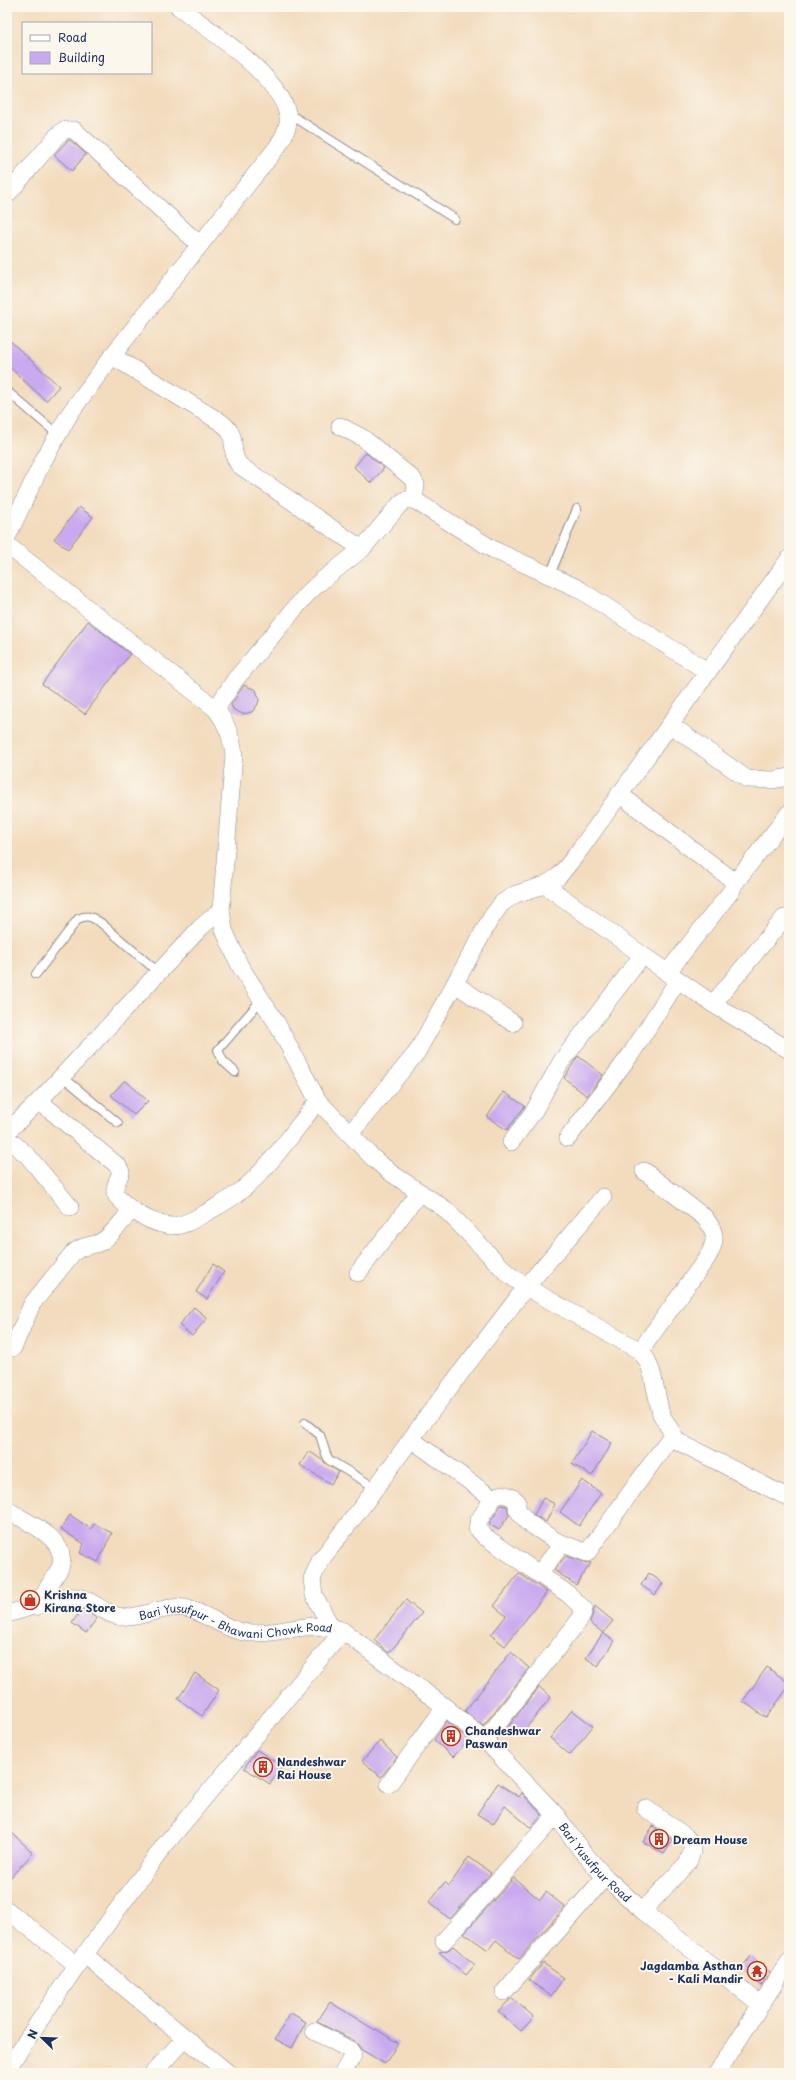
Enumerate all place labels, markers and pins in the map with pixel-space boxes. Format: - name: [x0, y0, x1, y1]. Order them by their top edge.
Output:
- place label: Krishna Kirana Store: [44, 1586, 116, 1616]
- shop icon: Krishna Kirana Store: [19, 1589, 41, 1611]
- place label: Chandeshwar Paswan: [465, 1722, 541, 1752]
- building icon: Chandeshwar Paswan: [440, 1725, 462, 1747]
- place label: Nandeshwar Rai House: [277, 1753, 347, 1783]
- building icon: Nandeshwar Rai House: [252, 1756, 274, 1778]
- building icon: Dream House: [648, 1828, 670, 1850]
- place label: Dream House: [673, 1831, 748, 1848]
- place label: Jagdamba Asthan - Kali Mandir: [640, 1957, 743, 1987]
- temple icon: Jagdamba Asthan - Kali Mandir: [746, 1960, 768, 1982]

